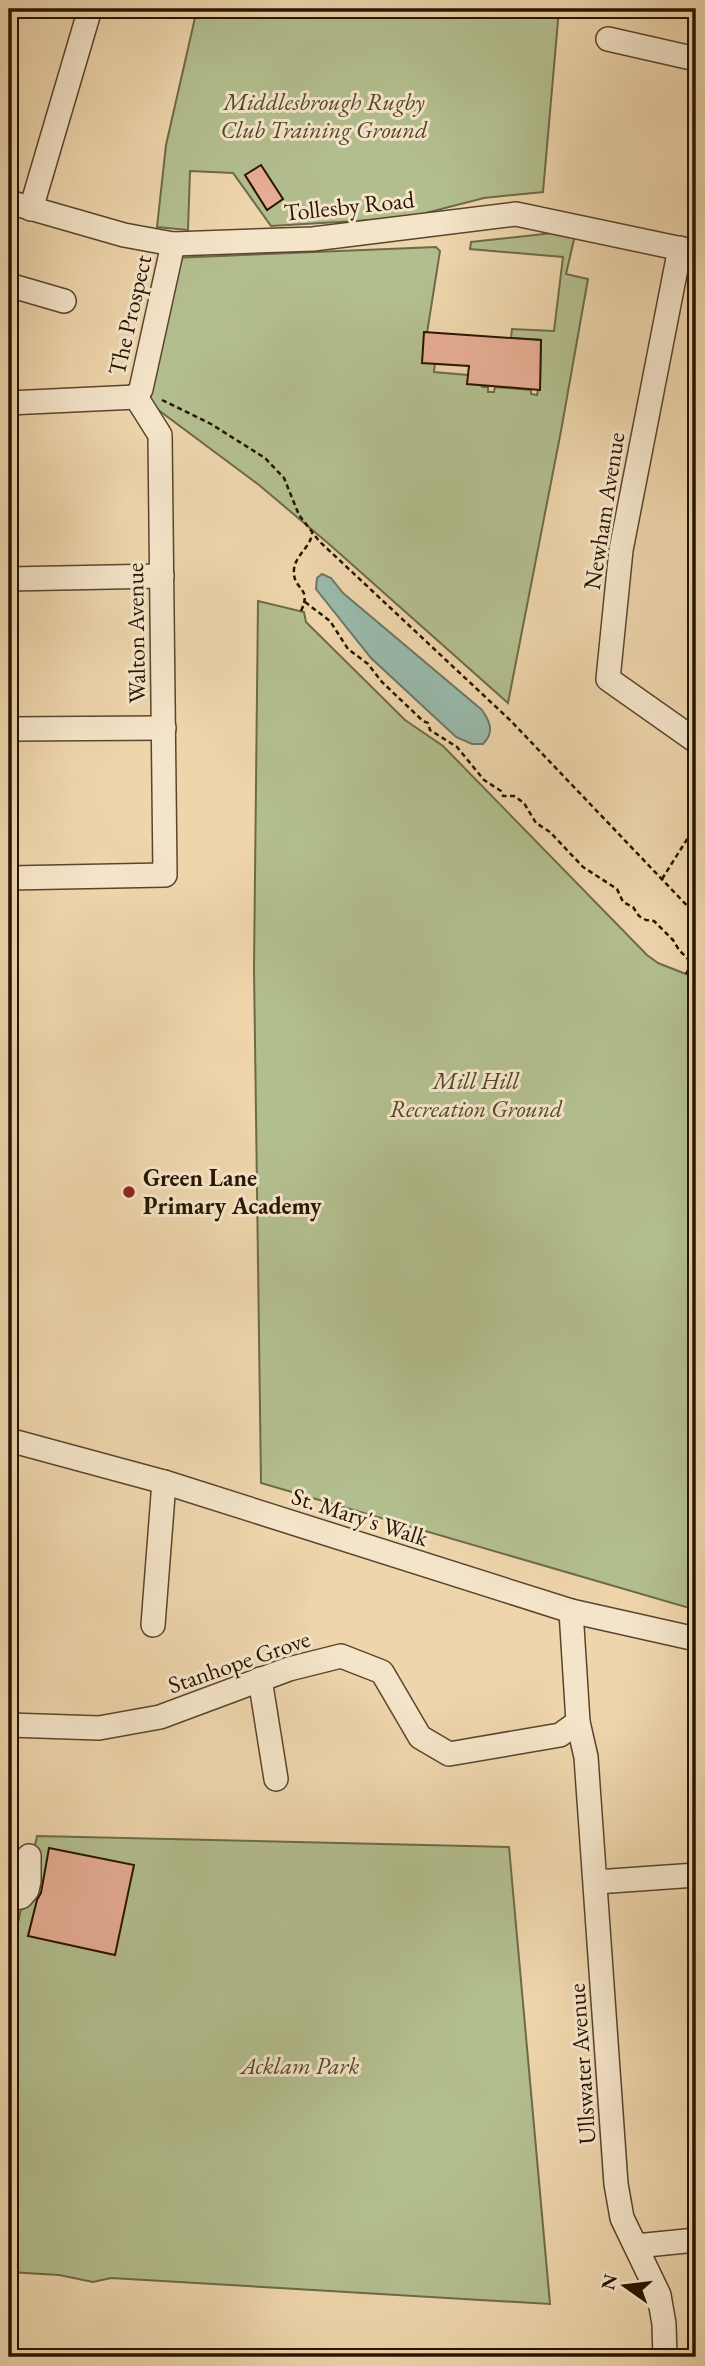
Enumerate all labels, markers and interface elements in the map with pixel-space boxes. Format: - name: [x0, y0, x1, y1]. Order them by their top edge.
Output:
- park label: Middlesbrough Rugby Club Training Ground: [221, 86, 428, 145]
- street label: Tollesby Road: [282, 183, 417, 228]
- street label: The Prospect: [101, 251, 158, 378]
- street label: Newham Avenue: [576, 430, 631, 592]
- street label: Walton Avenue: [119, 562, 152, 704]
- park label: Mill Hill Recreation Ground: [390, 1065, 563, 1124]
- place label: Green Lane Primary Academy: [143, 1162, 322, 1222]
- marker: Green Lane Primary Academy: [121, 1184, 137, 1200]
- street label: St. Mary's Walk: [288, 1480, 433, 1553]
- street label: Stanhope Grove: [164, 1623, 314, 1700]
- street label: Ullswater Avenue: [560, 1983, 603, 2146]
- park label: Acklam Park: [239, 2050, 359, 2081]
- north arrow: [590, 2250, 660, 2320]
- text: N: [595, 2271, 623, 2292]

